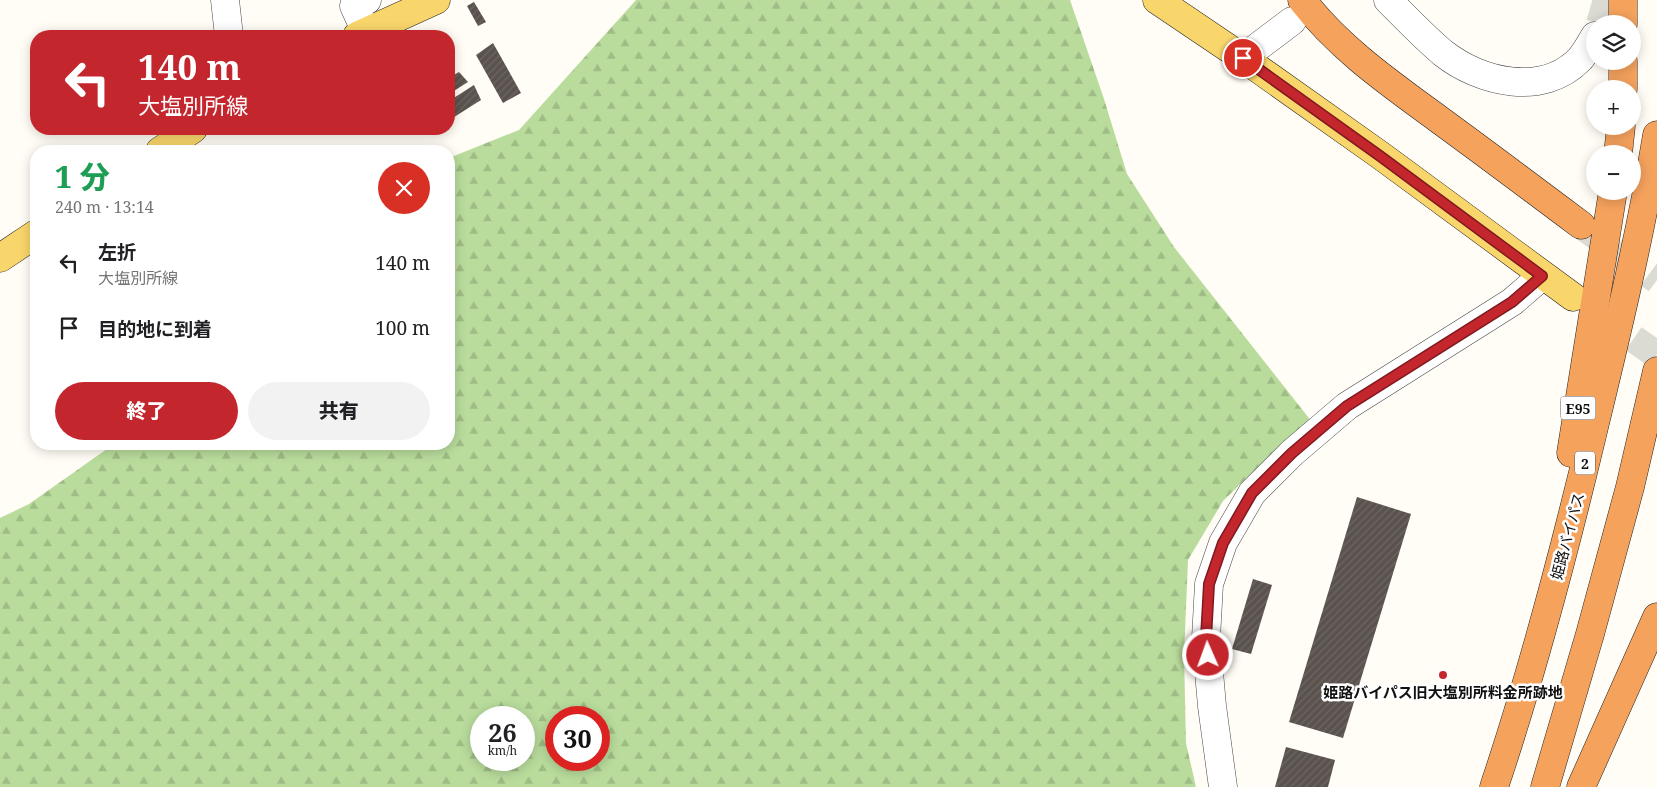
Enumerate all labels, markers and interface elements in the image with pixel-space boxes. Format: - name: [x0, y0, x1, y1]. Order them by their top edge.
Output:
- map controls: [1586, 15, 1641, 200]
- button: layers: [1586, 15, 1641, 70]
- pin: [1222, 37, 1264, 79]
- text: 140 m: [138, 43, 241, 90]
- icon: arrive: [1229, 44, 1257, 72]
- icon: left: [55, 50, 120, 115]
- button: +: [1586, 80, 1641, 135]
- text: 大塩別所線: [138, 90, 248, 120]
- button: −: [1586, 145, 1641, 200]
- text: 1 分: [55, 156, 110, 197]
- button: close: [378, 162, 430, 214]
- text: 240 m · 13:14: [55, 196, 154, 218]
- text: 左折: [98, 239, 136, 265]
- icon: left: [55, 249, 83, 277]
- text: 140 m: [375, 250, 430, 276]
- text: 大塩別所線: [98, 267, 178, 289]
- icon: arrive: [55, 314, 83, 342]
- text: 100 m: [375, 315, 430, 341]
- text: 目的地に到着: [98, 316, 212, 342]
- button: 終了: [55, 382, 238, 440]
- button: 共有: [248, 382, 430, 440]
- road number: E95: [1560, 396, 1596, 419]
- road number: 2: [1575, 452, 1595, 474]
- street label: 姫路バイパス: [1546, 490, 1588, 582]
- position arrow: [1181, 628, 1233, 680]
- marker: 姫路バイパス旧大塩別所料金所跡地: [1437, 669, 1449, 681]
- place label: 姫路バイパス旧大塩別所料金所跡地: [1323, 682, 1563, 702]
- speed limit sign: 30: [545, 706, 610, 771]
- text: 26: [488, 715, 517, 749]
- text: km/h: [488, 742, 517, 759]

